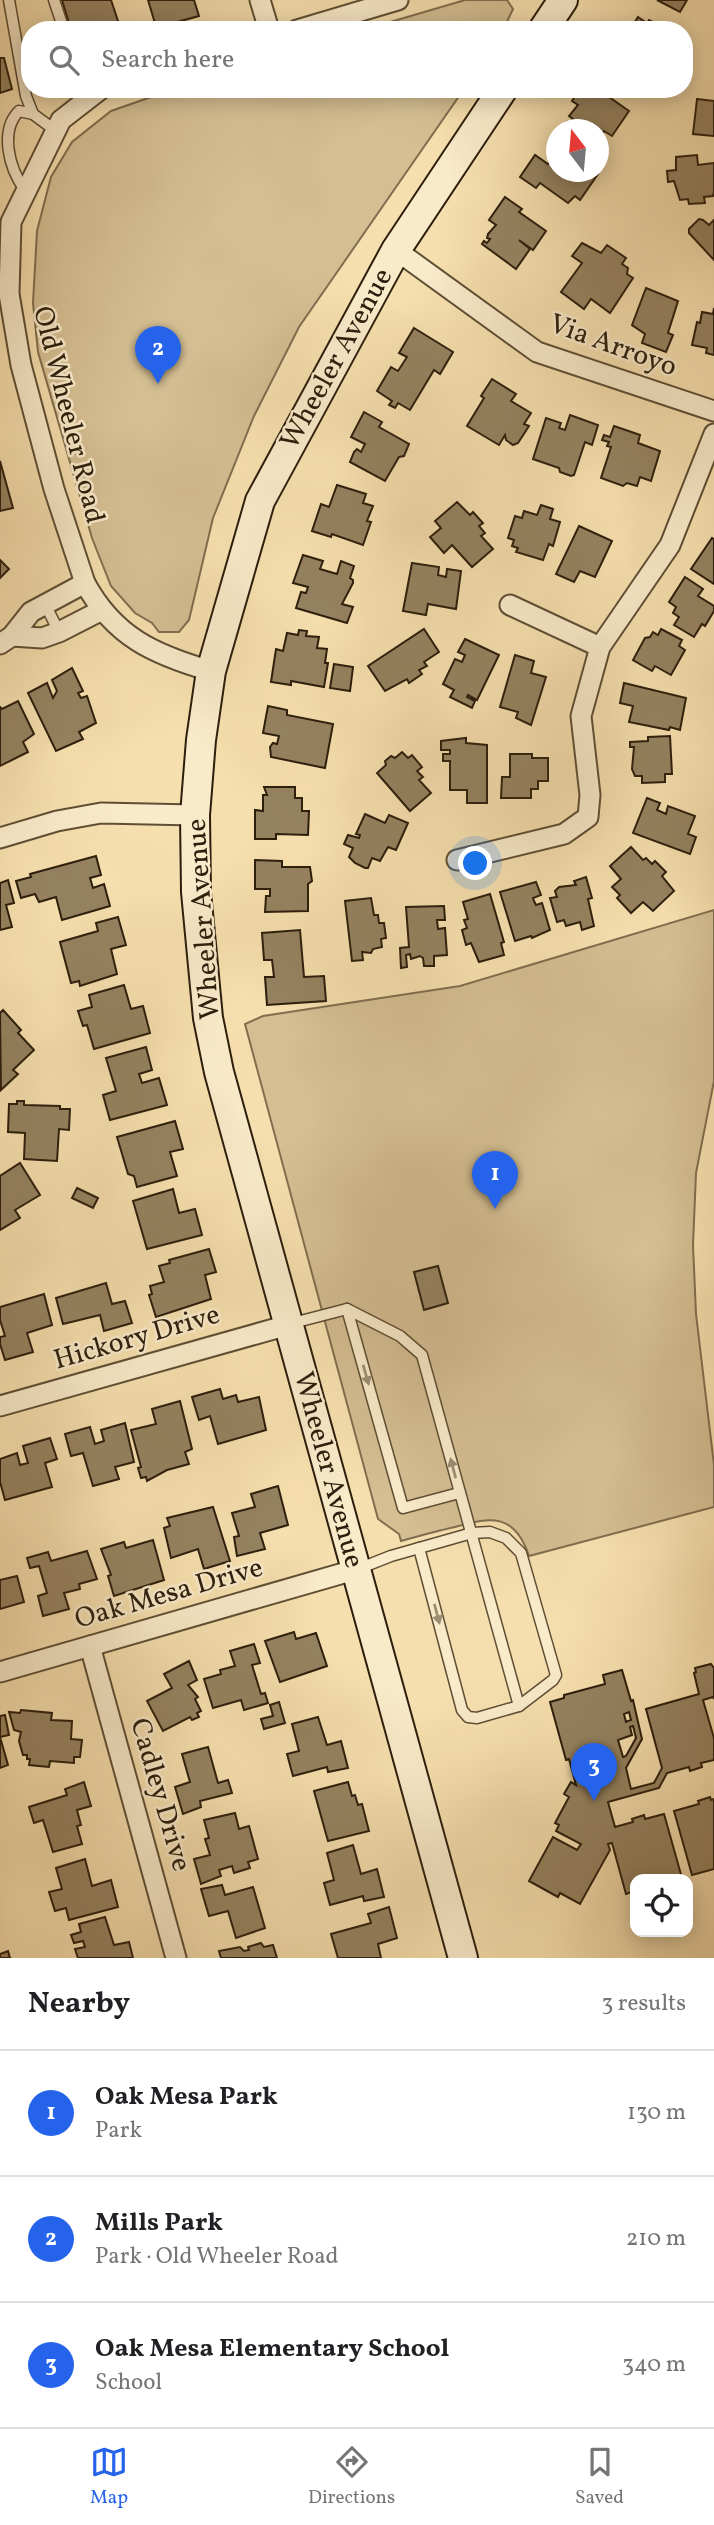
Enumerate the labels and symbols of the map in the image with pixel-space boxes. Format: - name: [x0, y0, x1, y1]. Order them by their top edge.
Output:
- north arrow: [546, 119, 609, 182]
- street label: Wheeler Avenue: [271, 261, 403, 457]
- street label: Old Wheeler Road: [22, 302, 114, 528]
- street label: Via Arroyo: [544, 305, 682, 387]
- pin: 2: [135, 326, 181, 384]
- street label: Wheeler Avenue: [178, 817, 230, 1021]
- your location: [458, 846, 492, 880]
- pin: 1: [472, 1151, 518, 1209]
- street label: Hickory Drive: [49, 1296, 225, 1380]
- one-way arrow: [361, 1364, 372, 1386]
- street label: Wheeler Avenue: [283, 1368, 373, 1572]
- one-way arrow: [447, 1457, 458, 1479]
- street label: Oak Mesa Drive: [70, 1549, 268, 1639]
- one-way arrow: [432, 1604, 442, 1625]
- street label: Cadley Drive: [120, 1714, 200, 1876]
- pin: 3: [571, 1743, 617, 1801]

